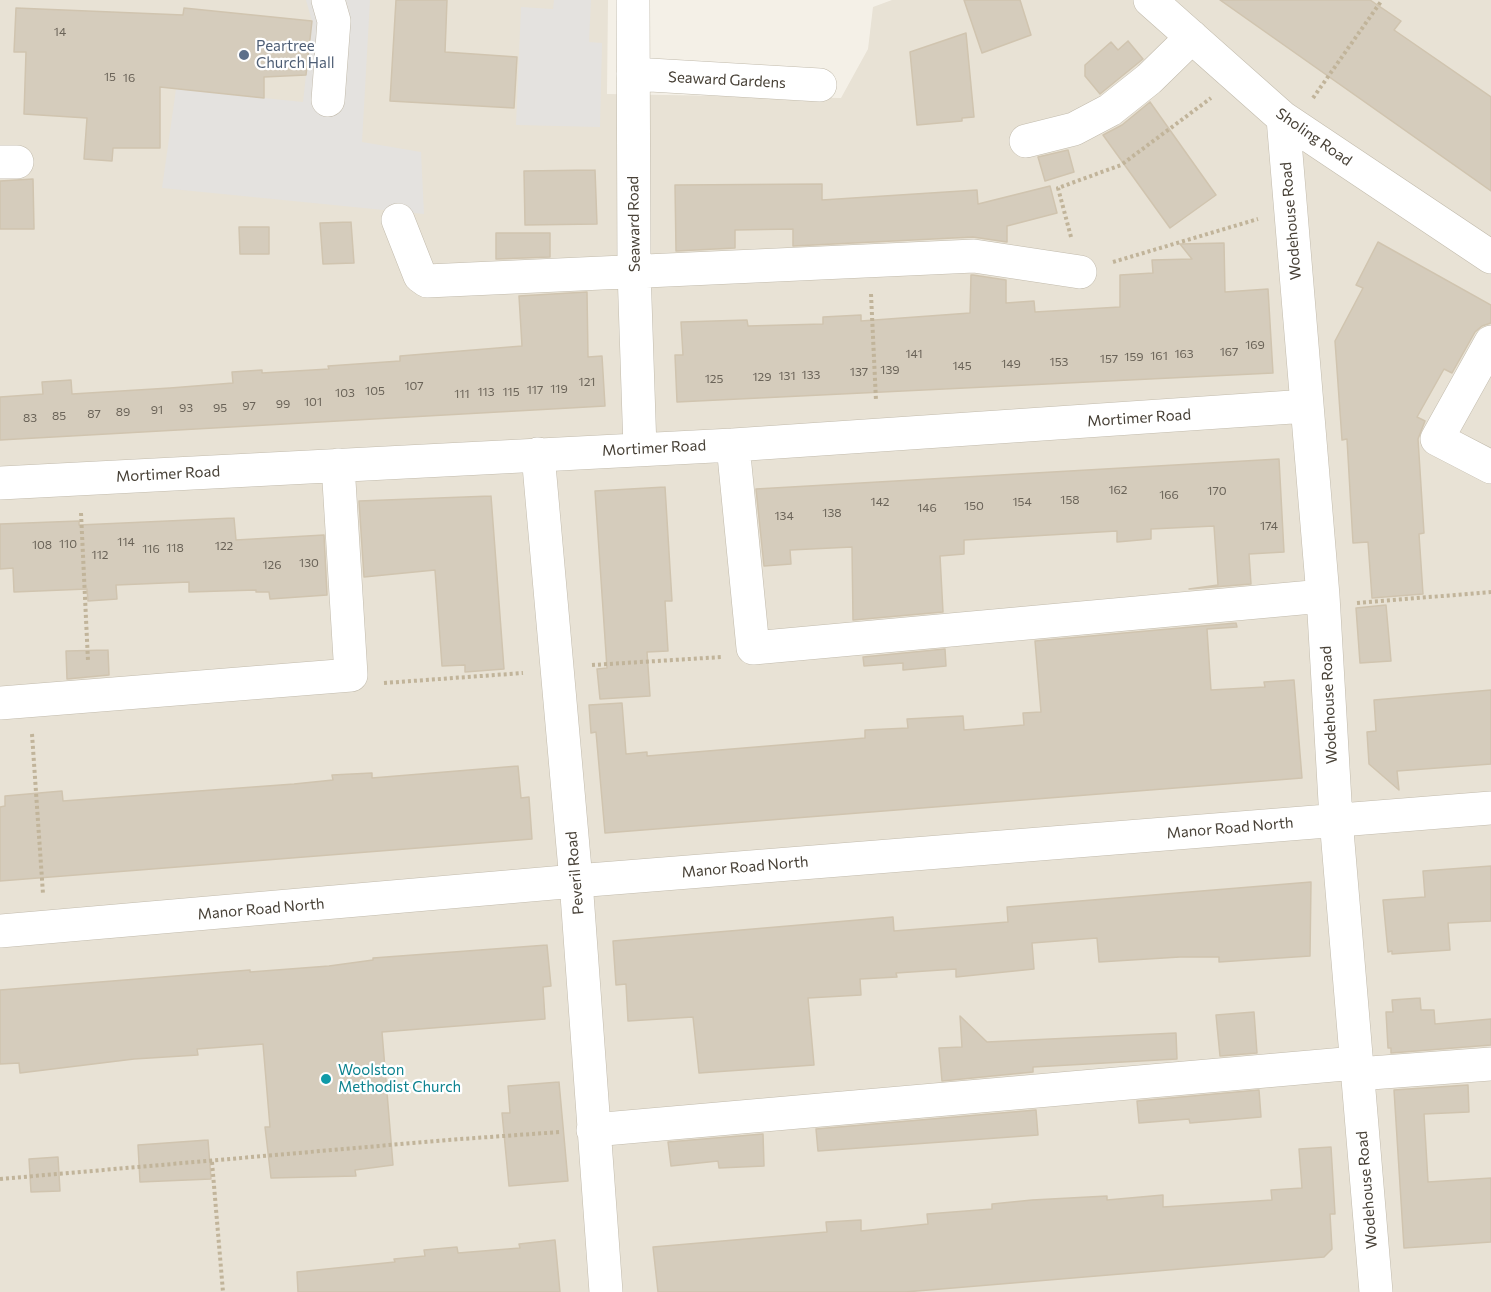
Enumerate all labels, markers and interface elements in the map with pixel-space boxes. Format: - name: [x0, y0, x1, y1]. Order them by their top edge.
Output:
- house number: 14: [54, 25, 66, 39]
- place label: Peartree Church Hall: [256, 37, 335, 72]
- marker: Peartree Church Hall: [237, 48, 251, 62]
- street label: Seaward Gardens: [668, 68, 786, 92]
- house number: 15: [104, 70, 116, 84]
- house number: 16: [123, 71, 135, 85]
- street label: Sholing Road: [1273, 104, 1355, 170]
- street label: Wodehouse Road: [1277, 161, 1305, 281]
- street label: Seaward Road: [624, 176, 644, 272]
- house number: 169: [1245, 338, 1265, 352]
- house number: 167: [1220, 345, 1238, 359]
- house number: 141: [905, 347, 923, 361]
- house number: 163: [1174, 347, 1194, 361]
- house number: 161: [1150, 349, 1168, 363]
- house number: 159: [1124, 350, 1144, 364]
- house number: 157: [1100, 352, 1118, 366]
- house number: 153: [1050, 355, 1068, 369]
- house number: 149: [1001, 357, 1021, 371]
- house number: 145: [952, 359, 972, 373]
- house number: 139: [880, 363, 900, 377]
- house number: 137: [850, 365, 868, 379]
- house number: 133: [802, 368, 820, 382]
- house number: 131: [778, 369, 796, 383]
- house number: 129: [752, 370, 772, 384]
- house number: 125: [705, 372, 723, 386]
- house number: 121: [579, 375, 595, 389]
- house number: 107: [404, 379, 424, 393]
- house number: 119: [550, 382, 568, 396]
- house number: 117: [527, 383, 543, 397]
- house number: 105: [365, 384, 385, 398]
- house number: 113: [477, 385, 495, 399]
- house number: 115: [502, 385, 520, 399]
- house number: 103: [335, 386, 355, 400]
- house number: 111: [454, 387, 470, 401]
- house number: 101: [304, 395, 322, 409]
- house number: 99: [276, 397, 290, 411]
- house number: 97: [242, 399, 256, 413]
- house number: 93: [179, 401, 193, 415]
- house number: 95: [213, 401, 227, 415]
- house number: 91: [151, 403, 163, 417]
- house number: 89: [116, 405, 130, 419]
- street label: Mortimer Road: [1086, 405, 1192, 431]
- house number: 87: [87, 407, 101, 421]
- house number: 85: [52, 409, 66, 423]
- house number: 83: [23, 411, 37, 425]
- street label: Mortimer Road: [602, 436, 706, 460]
- street label: Mortimer Road: [116, 462, 220, 486]
- house number: 162: [1108, 483, 1128, 497]
- house number: 170: [1207, 484, 1227, 498]
- house number: 166: [1159, 488, 1179, 502]
- house number: 158: [1060, 493, 1080, 507]
- house number: 142: [871, 495, 889, 509]
- house number: 154: [1012, 495, 1032, 509]
- house number: 150: [964, 499, 984, 513]
- house number: 146: [917, 501, 937, 515]
- house number: 138: [822, 506, 842, 520]
- house number: 134: [774, 509, 794, 523]
- house number: 174: [1260, 519, 1278, 533]
- house number: 114: [117, 535, 135, 549]
- house number: 110: [59, 537, 77, 551]
- house number: 108: [32, 538, 52, 552]
- house number: 122: [215, 539, 233, 553]
- house number: 118: [166, 541, 184, 555]
- house number: 116: [142, 542, 160, 556]
- house number: 112: [92, 548, 108, 562]
- house number: 130: [299, 556, 319, 570]
- house number: 126: [262, 558, 282, 572]
- street label: Wodehouse Road: [1317, 645, 1341, 765]
- street label: Manor Road North: [1166, 813, 1294, 843]
- street label: Peveril Road: [562, 830, 588, 916]
- street label: Manor Road North: [681, 852, 809, 882]
- street label: Manor Road North: [197, 894, 325, 924]
- place label: Woolston Methodist Church: [338, 1061, 461, 1096]
- marker: Woolston Methodist Church: [319, 1072, 333, 1086]
- street label: Wodehouse Road: [1353, 1130, 1381, 1250]

